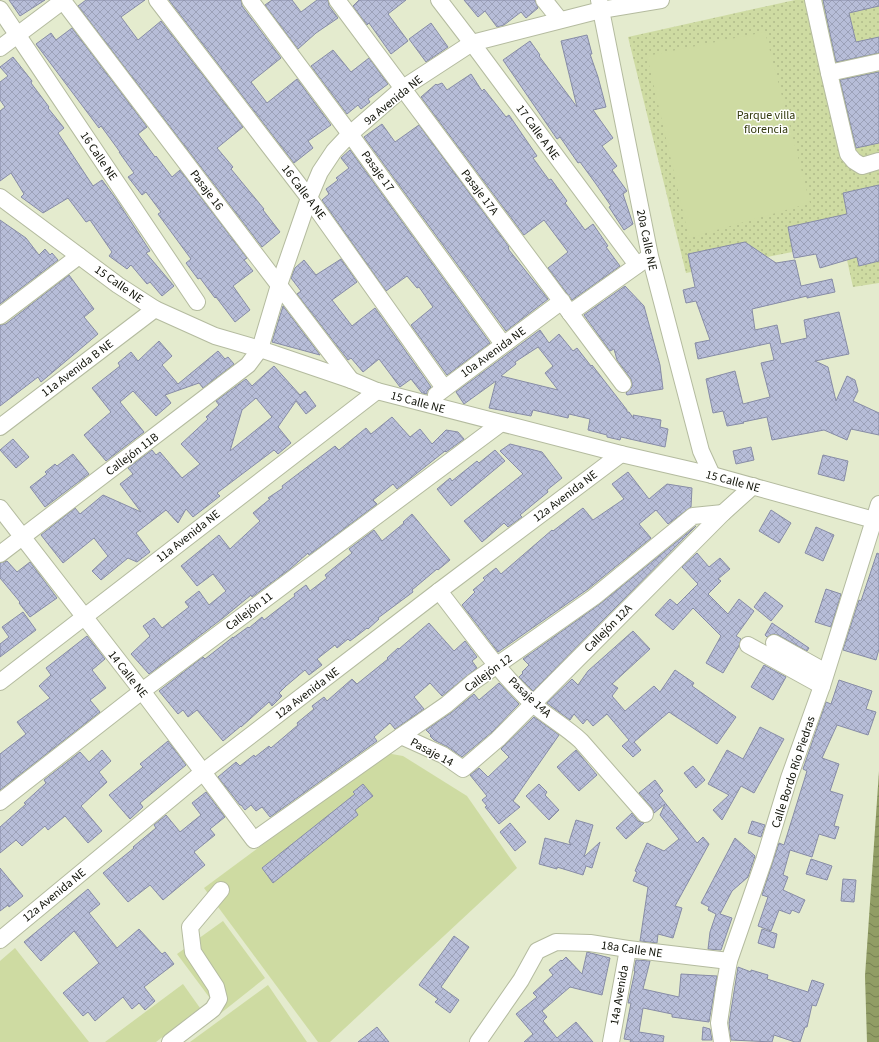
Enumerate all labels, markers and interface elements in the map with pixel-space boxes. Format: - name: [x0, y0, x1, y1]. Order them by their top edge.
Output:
- street label: 9a Avenida NE: [360, 71, 426, 129]
- street label: 17 Calle A NE: [512, 101, 563, 163]
- park label: Parque villa florencia: [737, 107, 795, 138]
- street label: 16 Calle NE: [76, 128, 121, 184]
- street label: Pasaje 17: [357, 147, 398, 195]
- street label: 16 Calle A NE: [277, 161, 330, 223]
- street label: Pasaje 17A: [457, 166, 503, 219]
- street label: Pasaje 16: [186, 167, 227, 214]
- street label: 20a Calle NE: [632, 208, 661, 272]
- street label: 15 Calle NE: [91, 261, 146, 307]
- street label: 10a Avenida NE: [457, 323, 529, 382]
- street label: 11a Avenida B NE: [38, 336, 117, 401]
- street label: 15 Calle NE: [389, 387, 447, 418]
- street label: Callejón 11B: [102, 429, 162, 480]
- street label: 12a Avenida NE: [529, 466, 601, 526]
- street label: 15 Calle NE: [704, 466, 762, 497]
- street label: 11a Avenida NE: [153, 506, 224, 567]
- street label: Callejón 11: [222, 588, 277, 635]
- street label: Callejón 12A: [580, 600, 637, 656]
- street label: 14 Calle NE: [104, 647, 151, 702]
- street label: Callejón 12: [461, 650, 516, 697]
- street label: 12a Avenida NE: [271, 663, 343, 723]
- street label: Pasaje 14A: [504, 673, 555, 722]
- street label: Calle Bordo Río Piedras: [767, 714, 820, 830]
- street label: Pasaje 14: [407, 734, 456, 771]
- street label: 12a Avenida NE: [19, 865, 90, 926]
- street label: 18a Calle NE: [600, 937, 664, 962]
- street label: 14a Avenida: [606, 964, 633, 1026]

